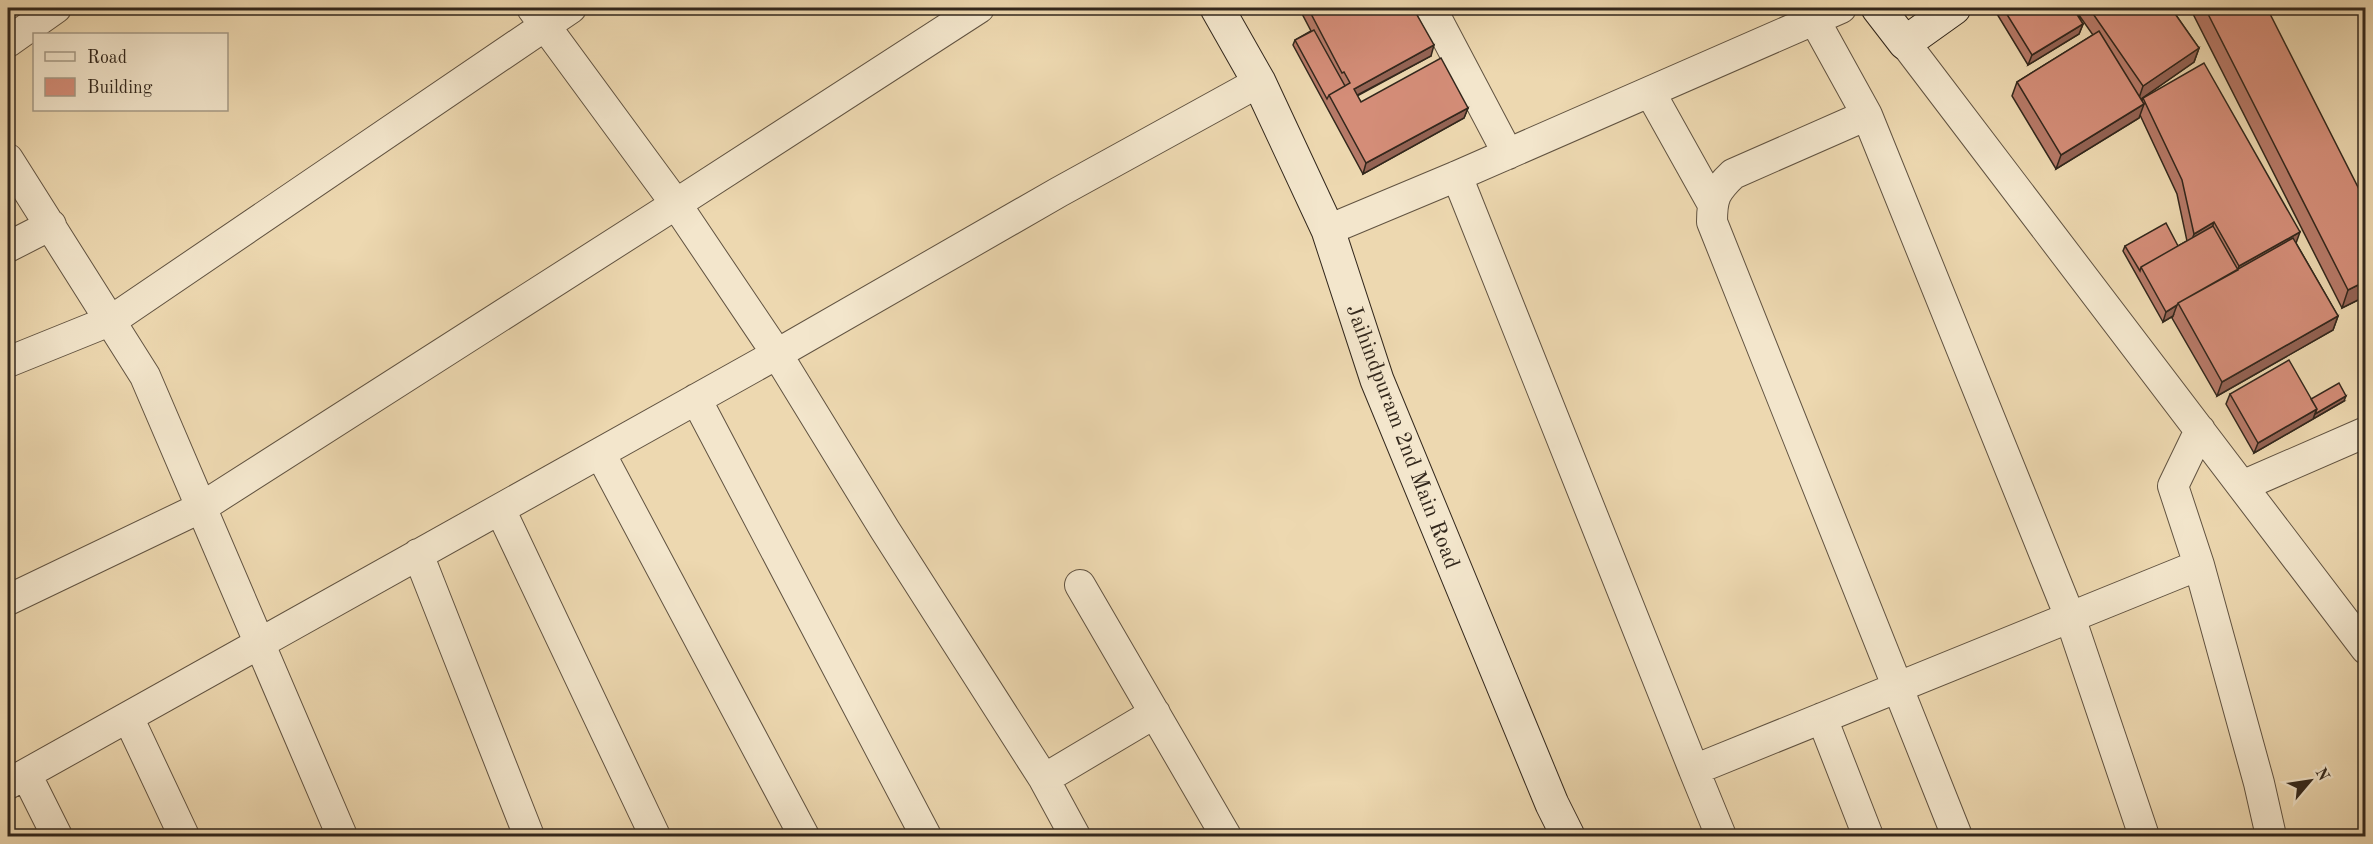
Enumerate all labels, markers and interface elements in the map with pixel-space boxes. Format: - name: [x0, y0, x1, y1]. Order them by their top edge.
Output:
- legend: [33, 33, 228, 111]
- text: Road: [87, 49, 127, 67]
- text: Building: [87, 79, 153, 97]
- street label: Jaihindpuram 2nd Main Road: [1341, 302, 1463, 572]
- north arrow: [2280, 751, 2340, 811]
- text: N: [2311, 765, 2332, 785]

